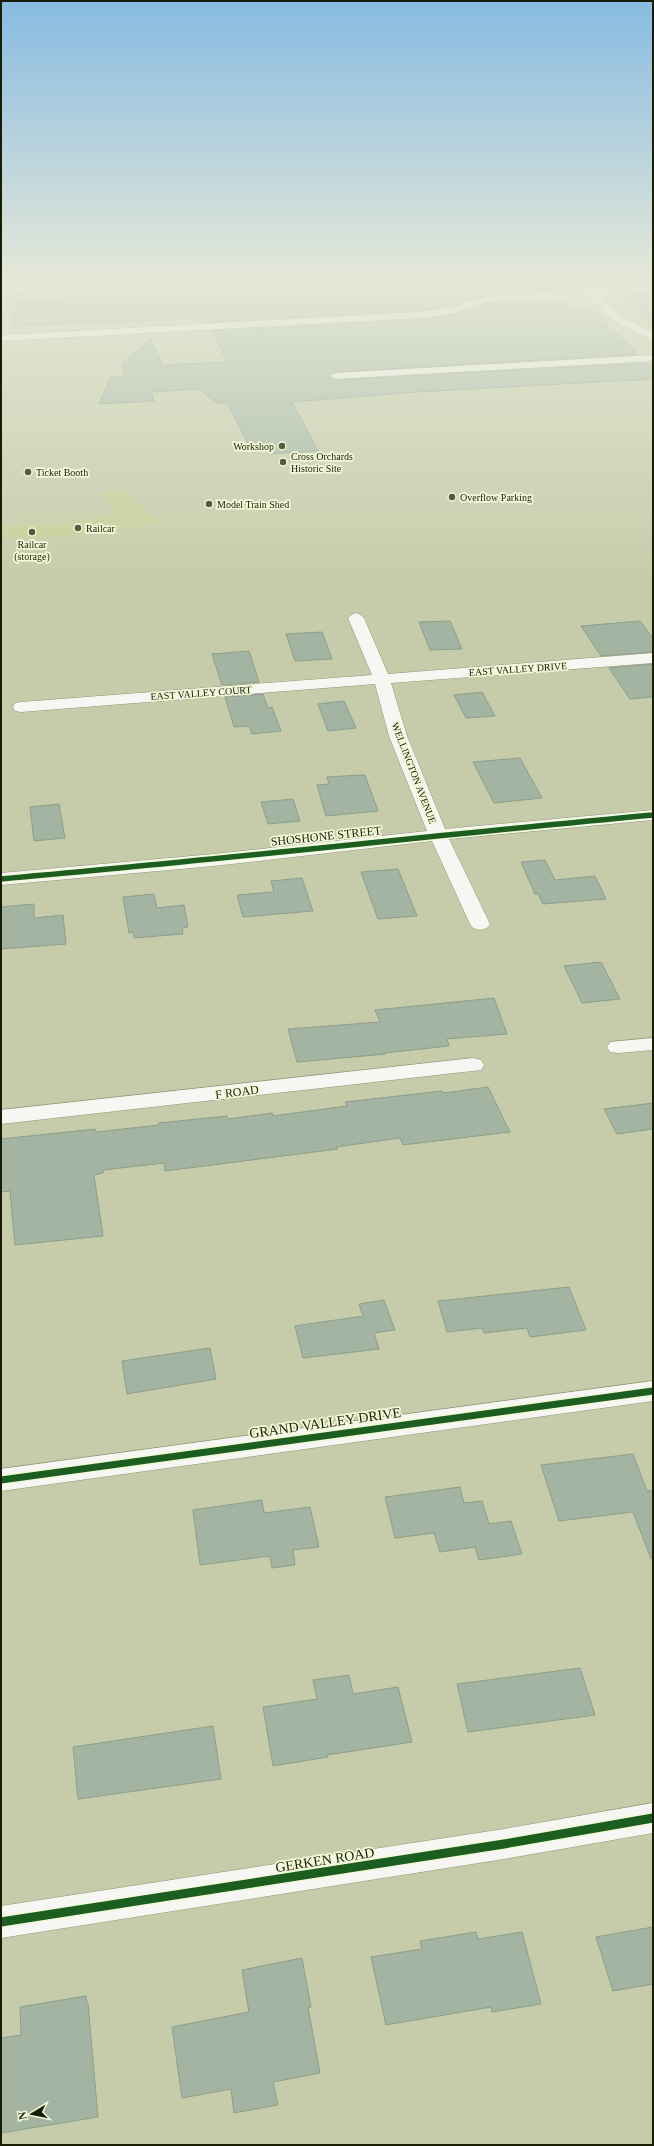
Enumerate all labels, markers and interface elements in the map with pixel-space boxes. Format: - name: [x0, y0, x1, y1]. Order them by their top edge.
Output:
- place label: Workshop: [233, 441, 274, 452]
- marker: Workshop: [277, 441, 287, 451]
- place label: Cross Orchards Historic Site: [291, 451, 353, 474]
- marker: Cross Orchards Historic Site: [278, 457, 288, 467]
- marker: Ticket Booth: [23, 467, 33, 477]
- place label: Ticket Booth: [36, 467, 88, 478]
- marker: Overflow Parking: [447, 492, 457, 502]
- place label: Overflow Parking: [460, 492, 532, 503]
- marker: Model Train Shed: [204, 499, 214, 509]
- place label: Model Train Shed: [217, 499, 289, 510]
- marker: Railcar: [73, 523, 83, 533]
- place label: Railcar: [86, 523, 116, 534]
- marker: Railcar (storage): [27, 527, 37, 537]
- place label: Railcar (storage): [14, 539, 50, 563]
- street label: EAST VALLEY DRIVE: [468, 660, 568, 678]
- street label: EAST VALLEY COURT: [150, 684, 252, 702]
- street label: WELLINGTON AVENUE: [390, 721, 438, 825]
- street label: SHOSHONE STREET: [270, 823, 383, 849]
- street label: F ROAD: [214, 1082, 260, 1102]
- street label: GRAND VALLEY DRIVE: [248, 1405, 402, 1441]
- street label: GERKEN ROAD: [274, 1845, 376, 1875]
- north arrow: [12, 2094, 52, 2134]
- text: N: [16, 2111, 29, 2121]

